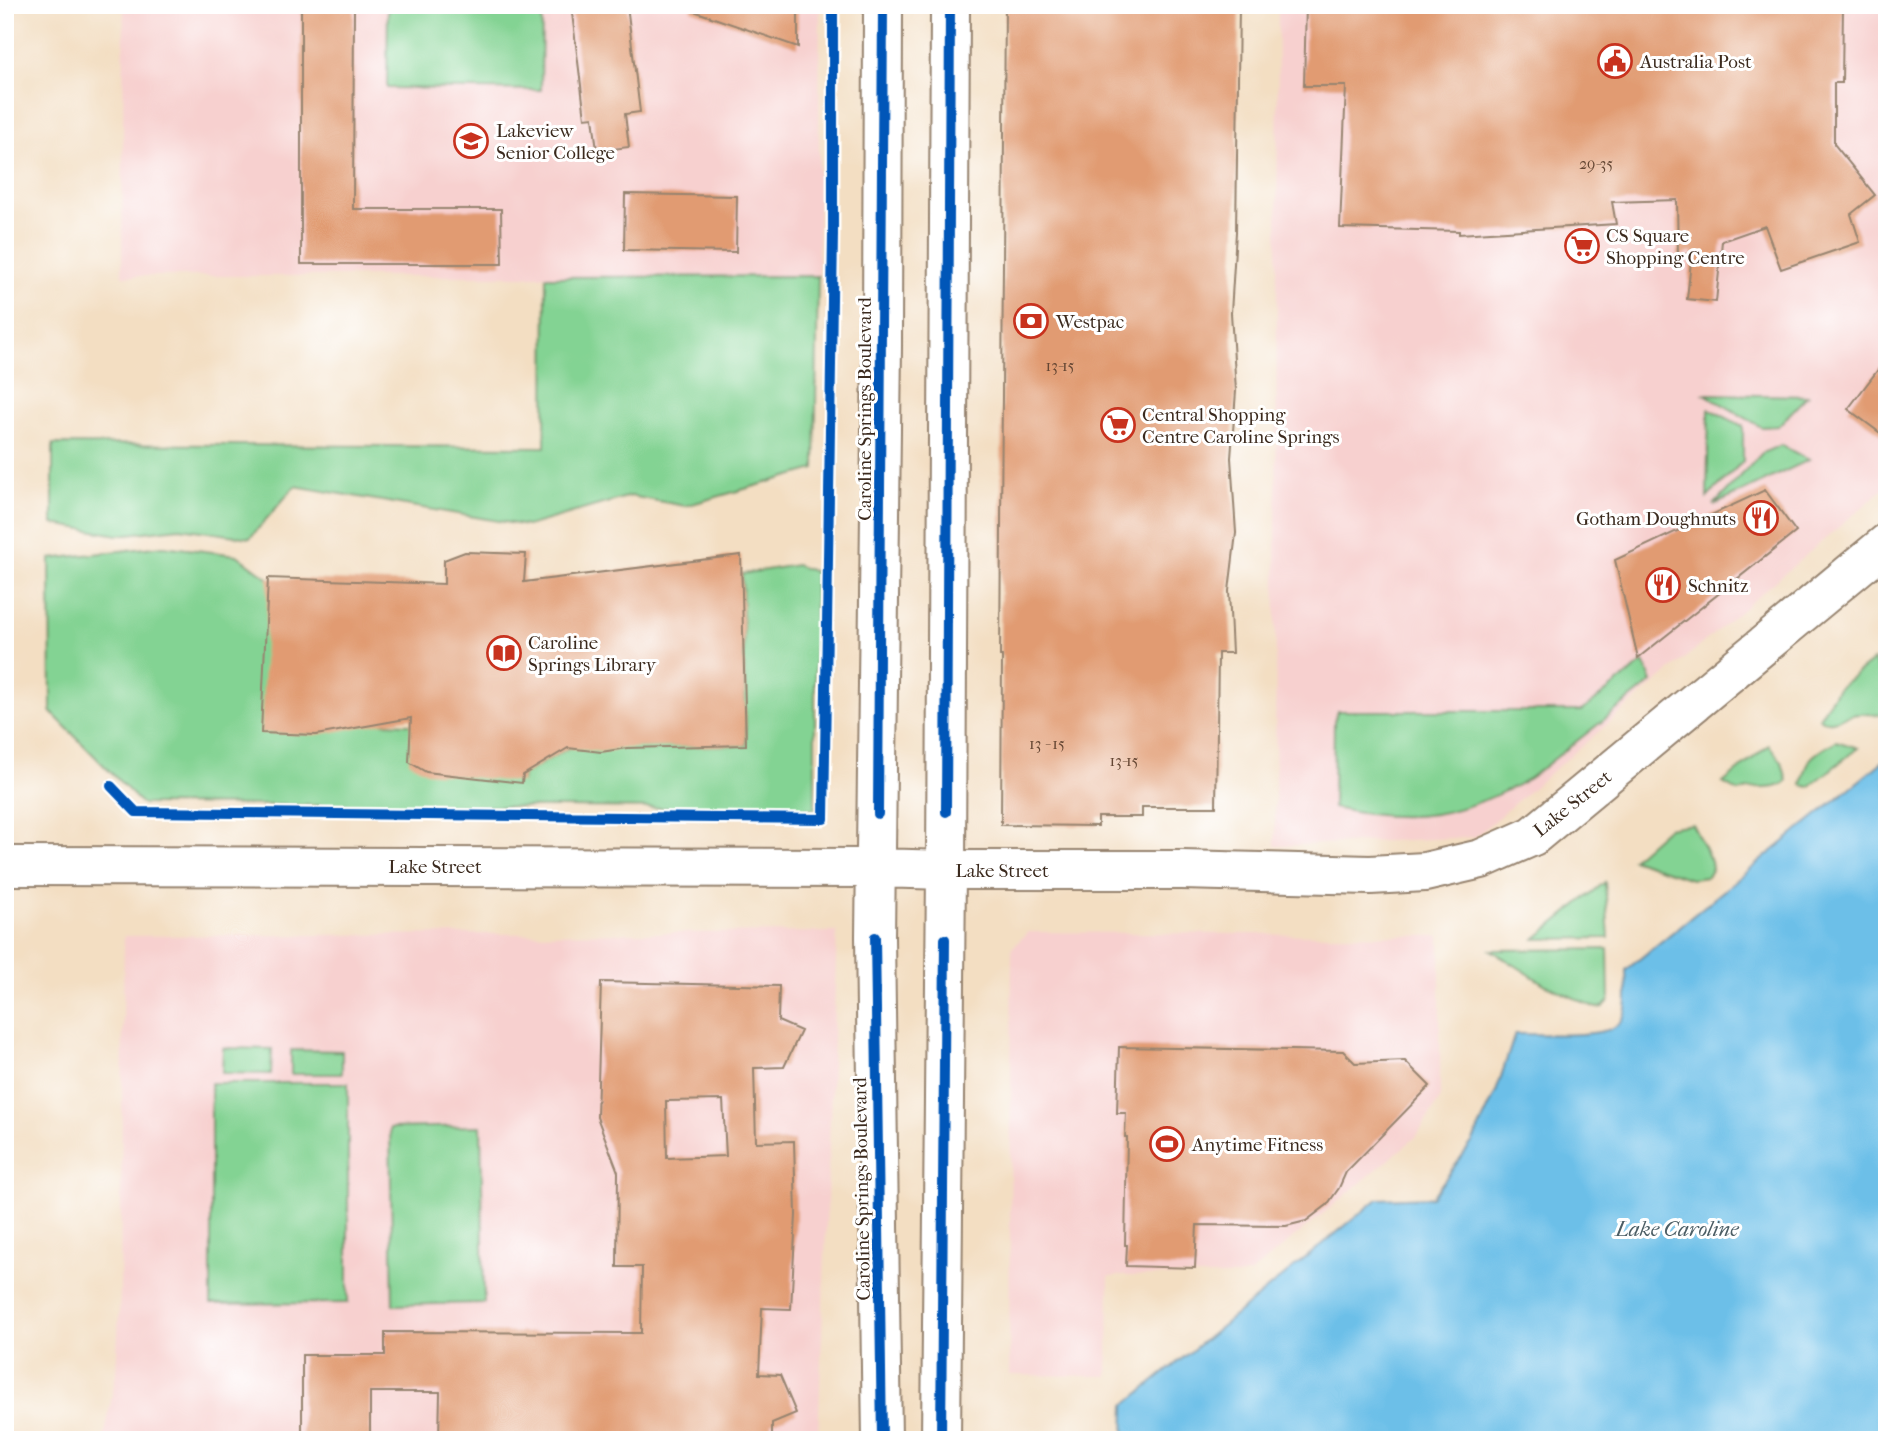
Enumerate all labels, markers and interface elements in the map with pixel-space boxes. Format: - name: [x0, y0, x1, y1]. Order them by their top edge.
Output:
- public building icon: Australia Post: [1596, 42, 1634, 80]
- place label: Australia Post: [1639, 51, 1752, 73]
- place label: Lakeview Senior College: [496, 120, 615, 164]
- school or university icon: Lakeview Senior College: [452, 122, 490, 160]
- house number: 29-35: [1579, 154, 1613, 173]
- place label: CS Square Shopping Centre: [1606, 225, 1745, 269]
- supermarket icon: CS Square Shopping Centre: [1563, 227, 1601, 265]
- street label: Caroline Springs Boulevard: [854, 297, 876, 521]
- bank icon: Westpac: [1012, 302, 1050, 340]
- place label: Westpac: [1055, 311, 1124, 333]
- house number: 13-15: [1046, 356, 1075, 375]
- place label: Central Shopping Centre Caroline Springs: [1142, 404, 1340, 448]
- supermarket icon: Central Shopping Centre Caroline Springs: [1099, 406, 1137, 444]
- restaurant icon: Gotham Doughnuts: [1742, 499, 1780, 537]
- place label: Gotham Doughnuts: [1576, 508, 1736, 530]
- restaurant icon: Schnitz: [1644, 566, 1682, 604]
- place label: Schnitz: [1688, 575, 1749, 597]
- place label: Caroline Springs Library: [528, 632, 657, 676]
- library icon: Caroline Springs Library: [485, 634, 523, 672]
- house number: 13 - 15: [1029, 734, 1065, 753]
- house number: 13-15: [1110, 751, 1139, 770]
- street label: Lake Street: [1529, 766, 1616, 842]
- street label: Lake Street: [388, 856, 482, 878]
- street label: Lake Street: [955, 860, 1049, 882]
- street label: Caroline Springs Boulevard: [849, 1076, 875, 1301]
- sports icon: Anytime Fitness: [1148, 1125, 1186, 1163]
- place label: Anytime Fitness: [1191, 1134, 1323, 1156]
- water label: Lake Caroline: [1613, 1217, 1739, 1241]

